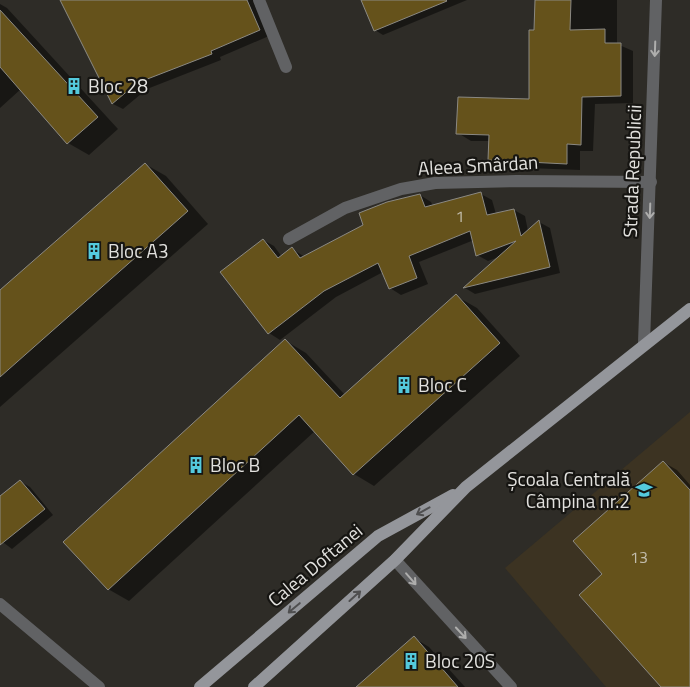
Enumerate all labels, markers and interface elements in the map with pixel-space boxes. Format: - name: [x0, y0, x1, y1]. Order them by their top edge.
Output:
- one-way arrow: [650, 40, 659, 56]
- place label: Bloc 28: [88, 71, 148, 100]
- building icon: Bloc 28: [64, 76, 84, 96]
- street label: Strada Republicii: [615, 104, 648, 238]
- street label: Aleea Smârdan: [417, 147, 539, 182]
- one-way arrow: [645, 203, 654, 219]
- house number: 1: [456, 204, 464, 228]
- place label: Bloc A3: [108, 236, 169, 265]
- building icon: Bloc A3: [84, 241, 104, 261]
- place label: Bloc C: [418, 370, 467, 399]
- building icon: Bloc C: [394, 375, 414, 395]
- place label: Bloc B: [210, 450, 260, 479]
- building icon: Bloc B: [186, 455, 206, 475]
- place label: Școala Centrală Câmpina nr.2: [507, 464, 630, 515]
- school or university icon: Școala Centrală Câmpina nr.2: [634, 480, 654, 500]
- one-way arrow: [416, 506, 431, 516]
- street label: Calea Doftanei: [261, 516, 369, 613]
- house number: 13: [630, 545, 648, 569]
- one-way arrow: [405, 572, 417, 585]
- one-way arrow: [348, 590, 361, 602]
- one-way arrow: [287, 602, 300, 613]
- one-way arrow: [455, 627, 467, 640]
- place label: Bloc 20S: [425, 646, 495, 675]
- building icon: Bloc 20S: [401, 651, 421, 671]

